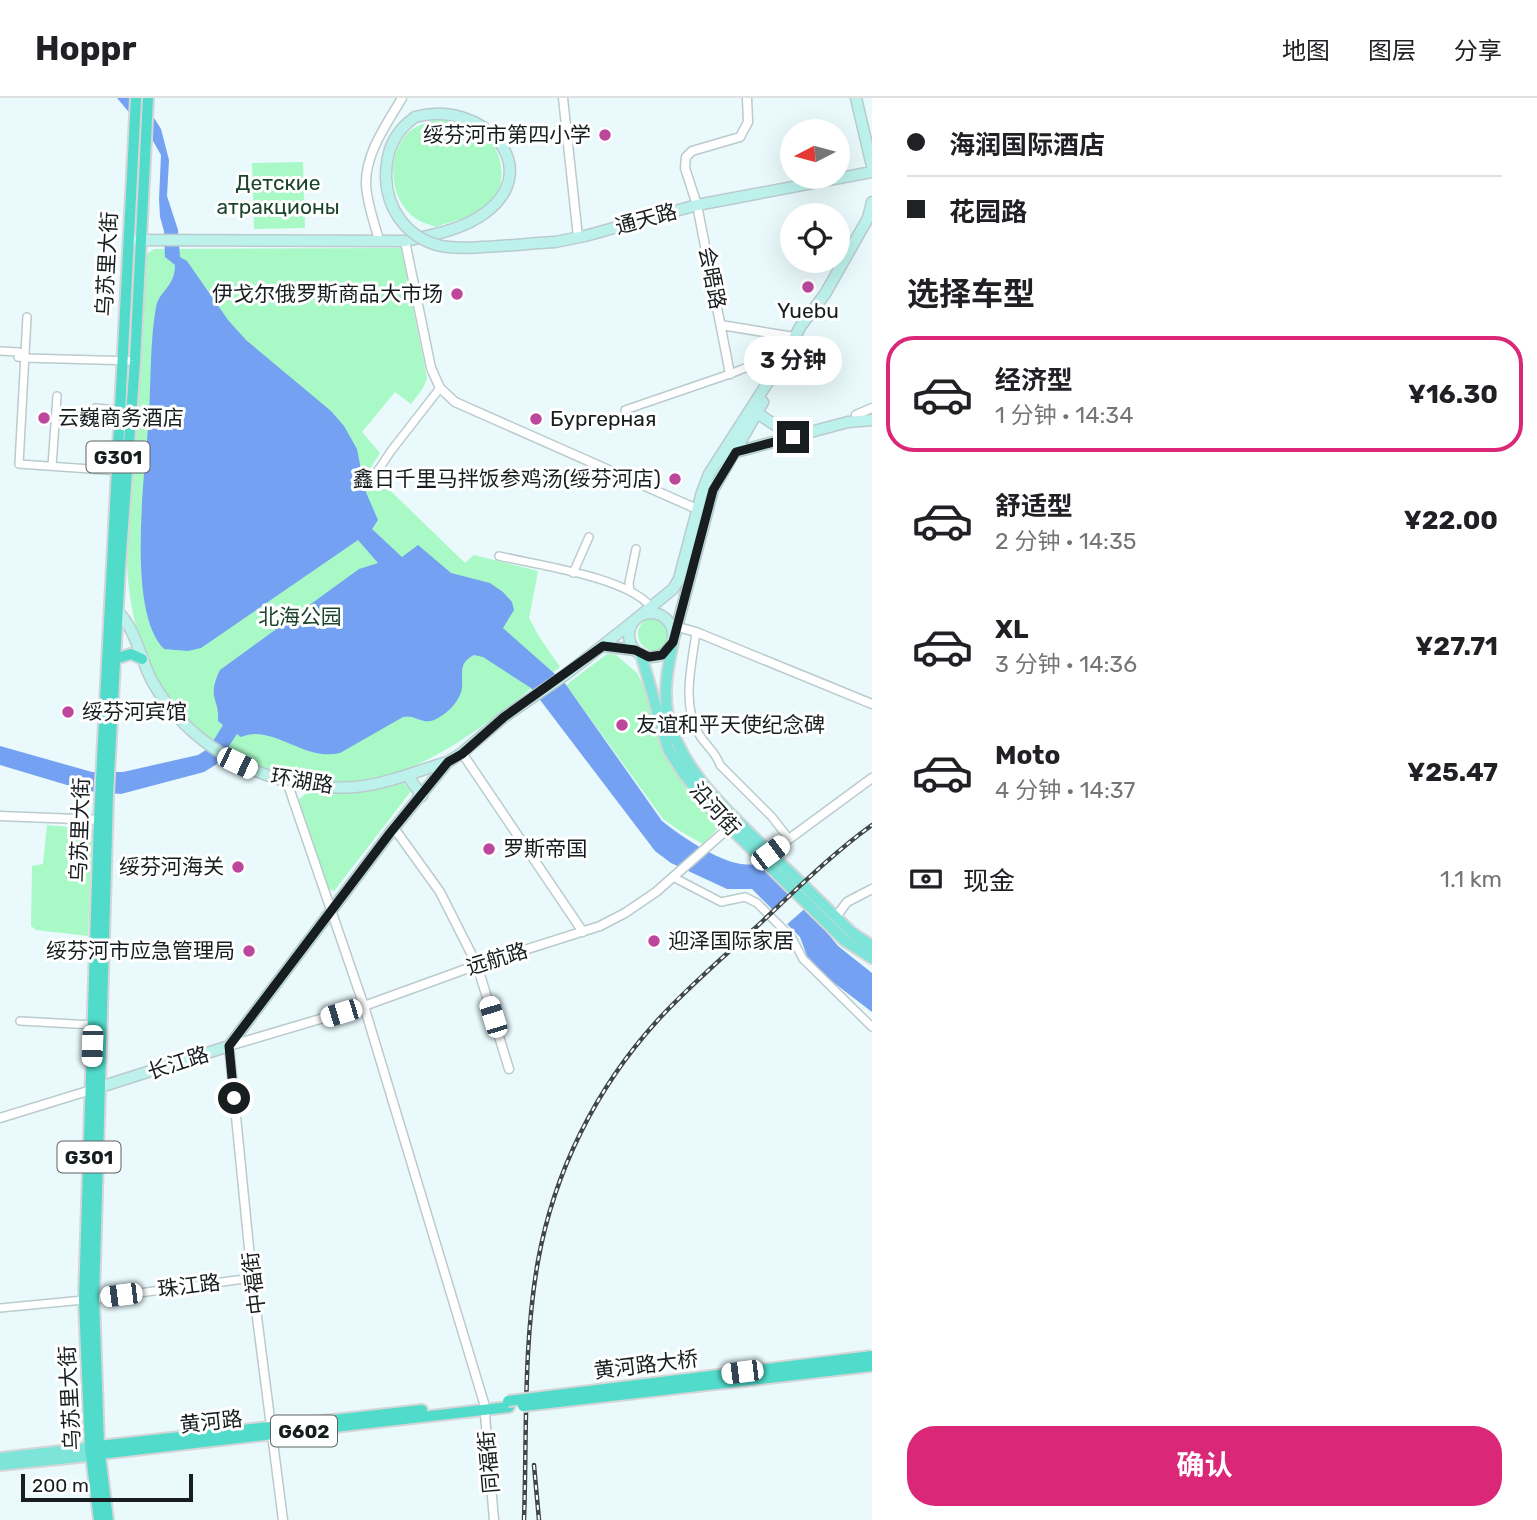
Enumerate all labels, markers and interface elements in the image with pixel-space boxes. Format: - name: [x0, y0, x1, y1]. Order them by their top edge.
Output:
- text: Hoppr: [35, 29, 136, 68]
- text: 地图: [1282, 37, 1330, 65]
- text: 图层: [1368, 37, 1416, 65]
- text: 分享: [1454, 37, 1502, 65]
- north arrow: [780, 119, 850, 189]
- map controls: [780, 119, 850, 273]
- place label: 绥芬河市第四小学: [423, 122, 591, 147]
- marker: 绥芬河市第四小学: [597, 127, 613, 143]
- text: 海润国际酒店: [949, 130, 1105, 161]
- park label: Детские атракционы: [216, 170, 340, 219]
- text: 花园路: [949, 197, 1027, 228]
- street label: 通天路: [612, 198, 680, 239]
- button: locate: [780, 203, 850, 273]
- street label: 乌苏里大街: [91, 211, 122, 317]
- street label: 会晤路: [694, 245, 731, 311]
- text: 选择车型: [907, 275, 1035, 313]
- marker: Yuebu: [800, 279, 816, 295]
- place label: 伊戈尔俄罗斯商品大市场: [212, 281, 443, 306]
- marker: 伊戈尔俄罗斯商品大市场: [449, 286, 465, 302]
- place label: Yuebu: [777, 298, 839, 323]
- callout: 3 分钟: [744, 336, 842, 384]
- text: 3 分钟: [760, 346, 826, 374]
- icon: car: [911, 363, 974, 426]
- text: 经济型: [995, 365, 1073, 396]
- text: ¥16.30: [1408, 379, 1498, 410]
- text: 1 分钟 · 14:34: [995, 401, 1133, 429]
- place label: 云巍商务酒店: [58, 405, 184, 430]
- place label: Бургерная: [550, 406, 656, 431]
- marker: 云巍商务酒店: [36, 410, 52, 426]
- marker: Бургерная: [528, 411, 544, 427]
- route end: [777, 421, 809, 453]
- road number: G301: [86, 442, 150, 472]
- place label: 鑫日千里马拌饭参鸡汤(绥芬河店): [353, 466, 661, 491]
- marker: 鑫日千里马拌饭参鸡汤(绥芬河店): [667, 471, 683, 487]
- icon: car: [911, 489, 974, 552]
- text: 舒适型: [995, 491, 1073, 522]
- text: ¥22.00: [1404, 505, 1498, 536]
- text: 2 分钟 · 14:35: [995, 527, 1137, 555]
- park label: 北海公园: [258, 604, 342, 629]
- text: XL: [995, 614, 1028, 645]
- icon: car: [911, 615, 974, 678]
- text: ¥27.71: [1415, 631, 1498, 662]
- text: 3 分钟 · 14:36: [995, 650, 1137, 678]
- place label: 绥芬河宾馆: [82, 699, 187, 724]
- marker: 绥芬河宾馆: [60, 704, 76, 720]
- place label: 友谊和平天使纪念碑: [636, 712, 825, 737]
- marker: 友谊和平天使纪念碑: [614, 717, 630, 733]
- text: Moto: [995, 740, 1060, 771]
- icon: car: [911, 741, 974, 804]
- car: [214, 744, 261, 782]
- text: ¥25.47: [1407, 757, 1498, 788]
- street label: 环湖路: [269, 763, 335, 798]
- text: 4 分钟 · 14:37: [995, 776, 1135, 804]
- street label: 乌苏里大街: [65, 777, 94, 883]
- street label: 沿河街: [685, 777, 746, 840]
- car: [747, 832, 794, 874]
- place label: 罗斯帝国: [503, 836, 587, 861]
- marker: 罗斯帝国: [481, 841, 497, 857]
- place label: 绥芬河海关: [119, 854, 224, 879]
- marker: 绥芬河海关: [230, 859, 246, 875]
- icon: cash: [907, 860, 945, 898]
- text: 1.1 km: [1440, 865, 1502, 893]
- text: 现金: [963, 866, 1015, 897]
- place label: 迎泽国际家居: [668, 928, 794, 953]
- marker: 迎泽国际家居: [646, 933, 662, 949]
- street label: 远航路: [463, 937, 531, 980]
- place label: 绥芬河市应急管理局: [46, 938, 235, 963]
- marker: 绥芬河市应急管理局: [241, 943, 257, 959]
- car: [477, 994, 510, 1040]
- car: [318, 997, 365, 1029]
- car: [81, 1025, 104, 1067]
- street label: 长江路: [144, 1041, 212, 1084]
- route start: [218, 1082, 250, 1114]
- road number: G301: [57, 1142, 120, 1172]
- street label: 中福街: [237, 1250, 270, 1316]
- street label: 珠江路: [156, 1269, 222, 1302]
- car: [99, 1282, 144, 1308]
- street label: 乌苏里大街: [54, 1345, 85, 1451]
- street label: 黄河路大桥: [592, 1346, 700, 1383]
- car: [720, 1359, 765, 1385]
- street label: 黄河路: [178, 1406, 244, 1437]
- road number: G602: [271, 1415, 337, 1446]
- button: 确认: [907, 1426, 1502, 1506]
- street label: 同福街: [473, 1430, 504, 1495]
- scale bar: [21, 1471, 192, 1503]
- text: 200 m: [32, 1474, 89, 1497]

